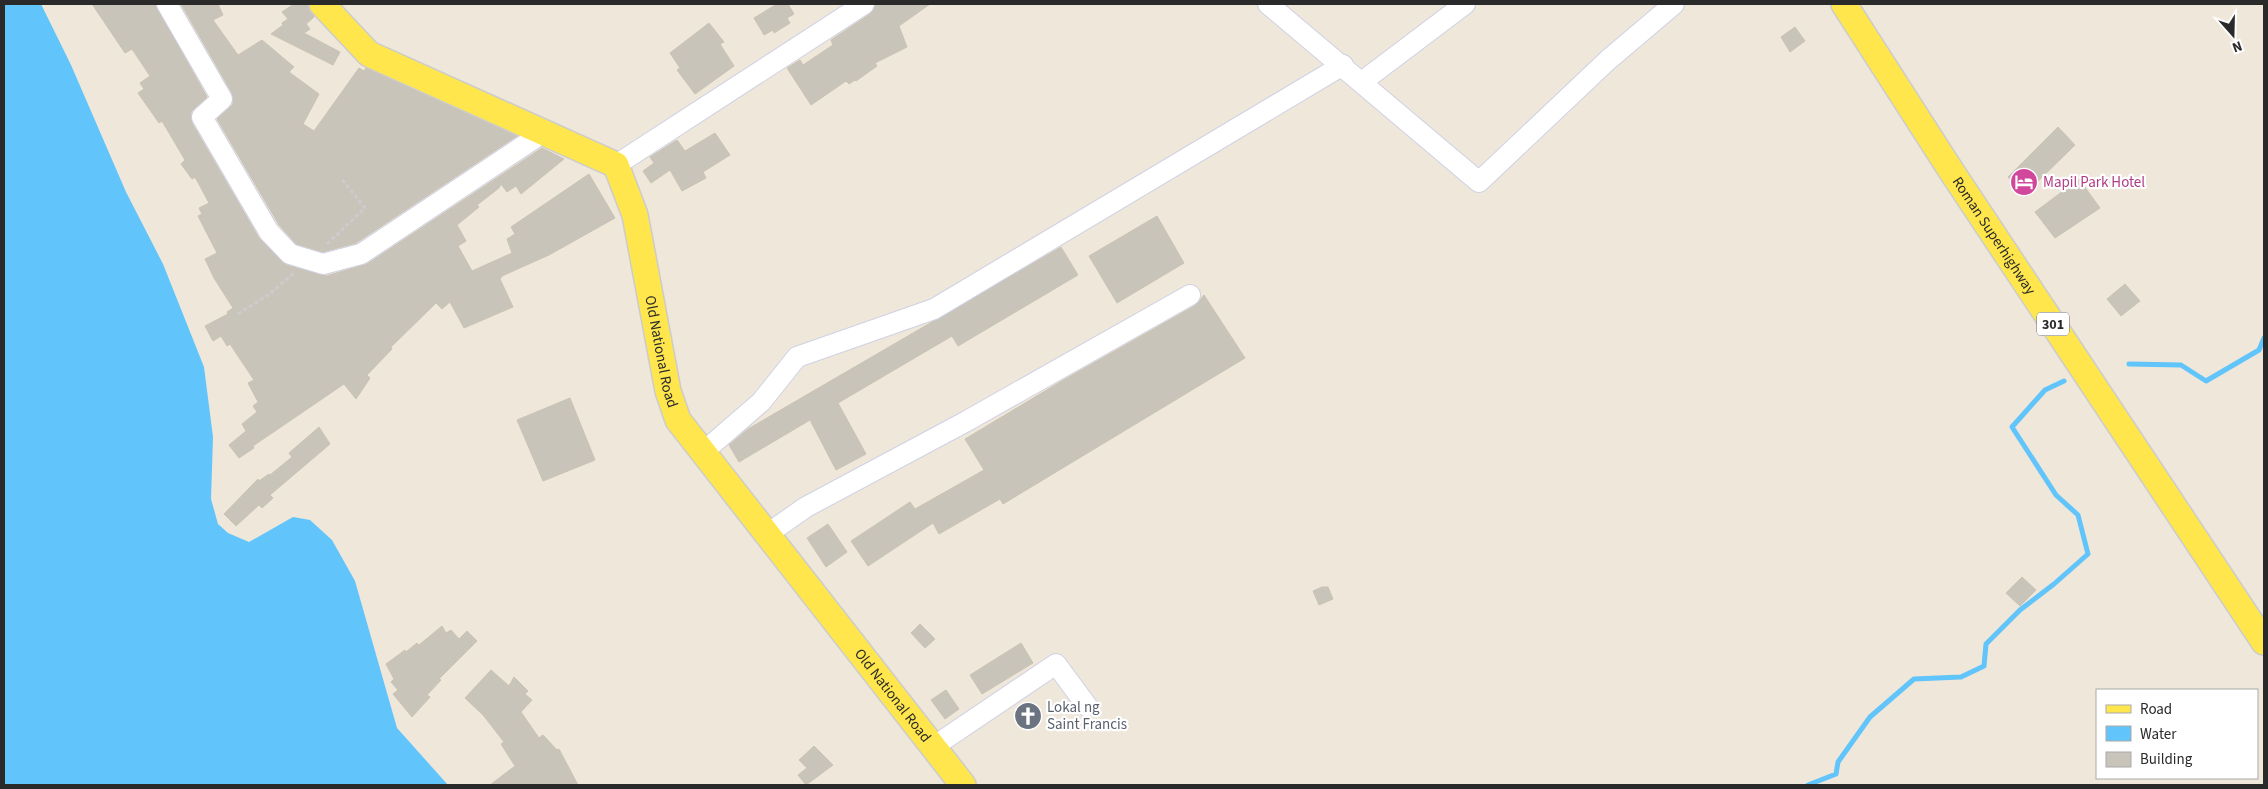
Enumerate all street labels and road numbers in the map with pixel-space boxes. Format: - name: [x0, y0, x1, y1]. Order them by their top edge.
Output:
- street label: Roman Superhighway: [1947, 173, 2041, 299]
- street label: Old National Road: [639, 294, 683, 411]
- road number: 301: [2037, 312, 2069, 336]
- street label: Old National Road: [849, 644, 936, 747]

